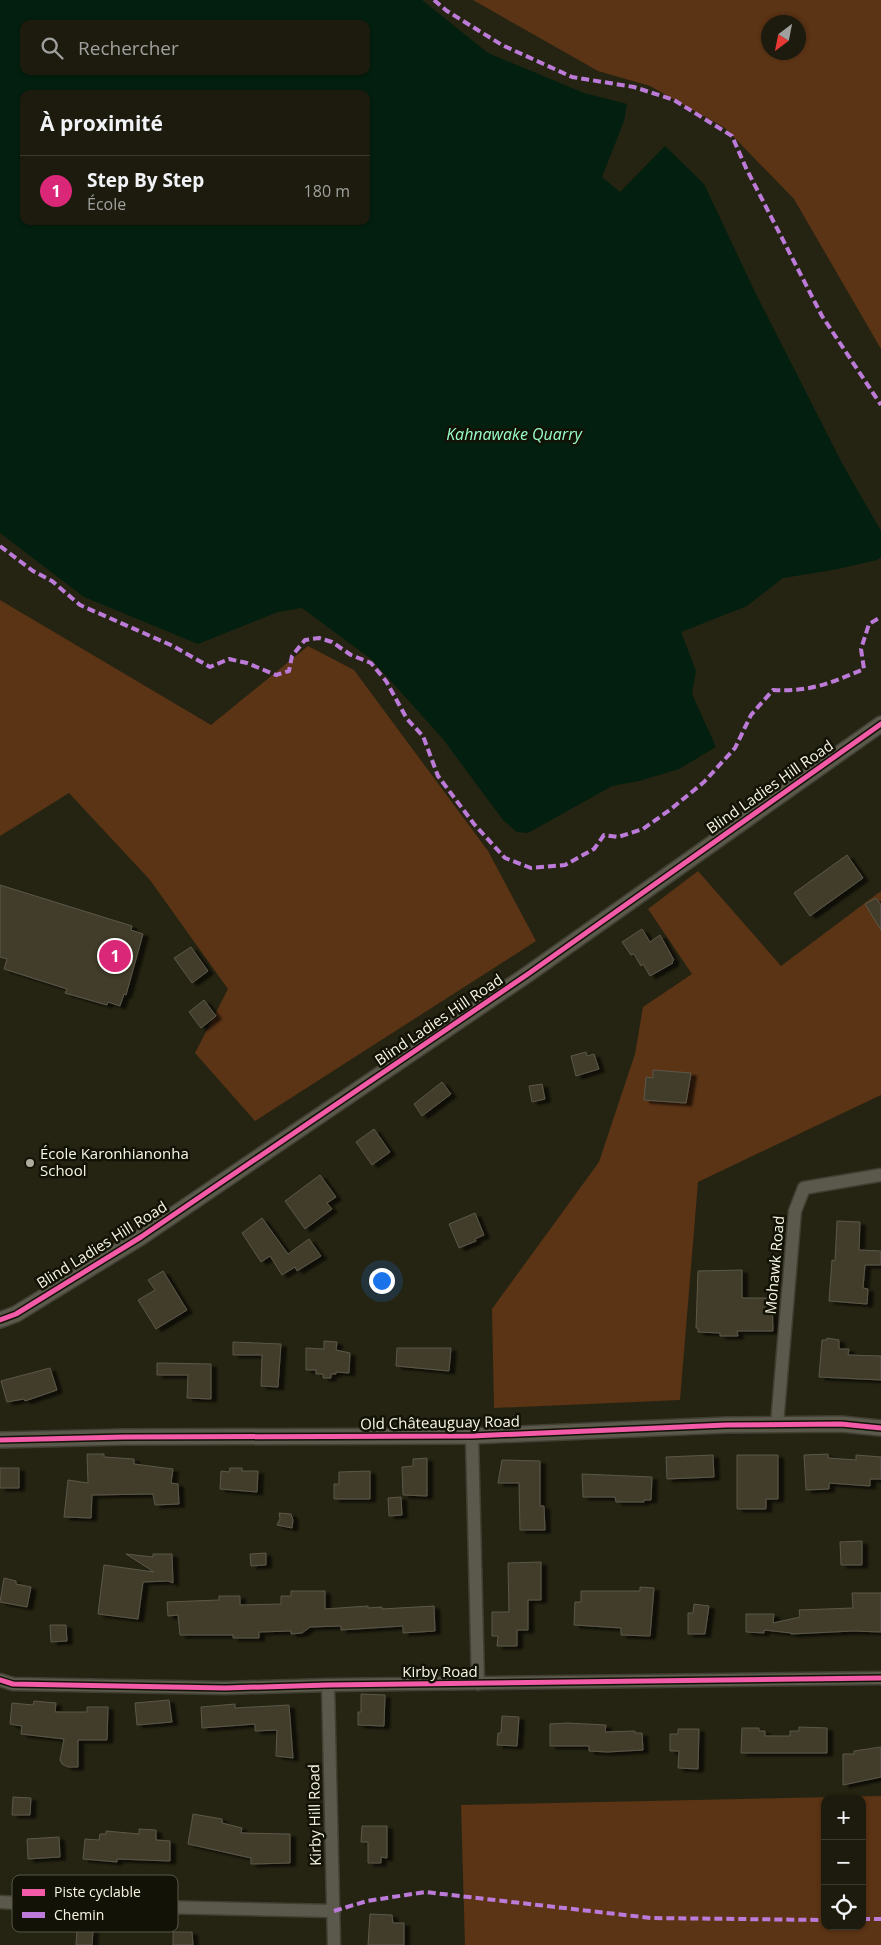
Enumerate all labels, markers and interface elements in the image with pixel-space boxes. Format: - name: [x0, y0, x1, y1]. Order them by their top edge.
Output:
- north arrow: [761, 15, 806, 60]
- search box: [20, 20, 370, 75]
- icon: search: [38, 34, 66, 62]
- text: Rechercher: [78, 35, 179, 61]
- text: À proximité: [40, 109, 163, 137]
- text: Step By Step: [87, 167, 204, 193]
- text: 1: [51, 180, 61, 202]
- text: 180 m: [304, 180, 350, 202]
- text: École: [87, 193, 126, 215]
- water label: Kahnawake Quarry: [446, 423, 584, 445]
- street label: Blind Ladies Hill Road: [702, 735, 837, 837]
- pin: 1: [99, 937, 131, 975]
- street label: Blind Ladies Hill Road: [371, 969, 506, 1069]
- place label: École Karonhianonha School: [40, 1143, 189, 1180]
- marker: École Karonhianonha School: [24, 1157, 36, 1169]
- street label: Blind Ladies Hill Road: [32, 1196, 170, 1292]
- street label: Mohawk Road: [760, 1215, 788, 1315]
- your location: [369, 1268, 395, 1294]
- street label: Old Châteauguay Road: [360, 1411, 520, 1433]
- street label: Kirby Road: [402, 1661, 478, 1681]
- street label: Kirby Hill Road: [303, 1764, 325, 1866]
- map controls: [821, 1795, 866, 1930]
- button: +: [821, 1795, 866, 1840]
- button: −: [821, 1840, 866, 1885]
- legend: [12, 1875, 178, 1932]
- text: Piste cyclable: [54, 1882, 141, 1901]
- button: locate: [821, 1885, 866, 1930]
- text: Chemin: [54, 1905, 104, 1924]

